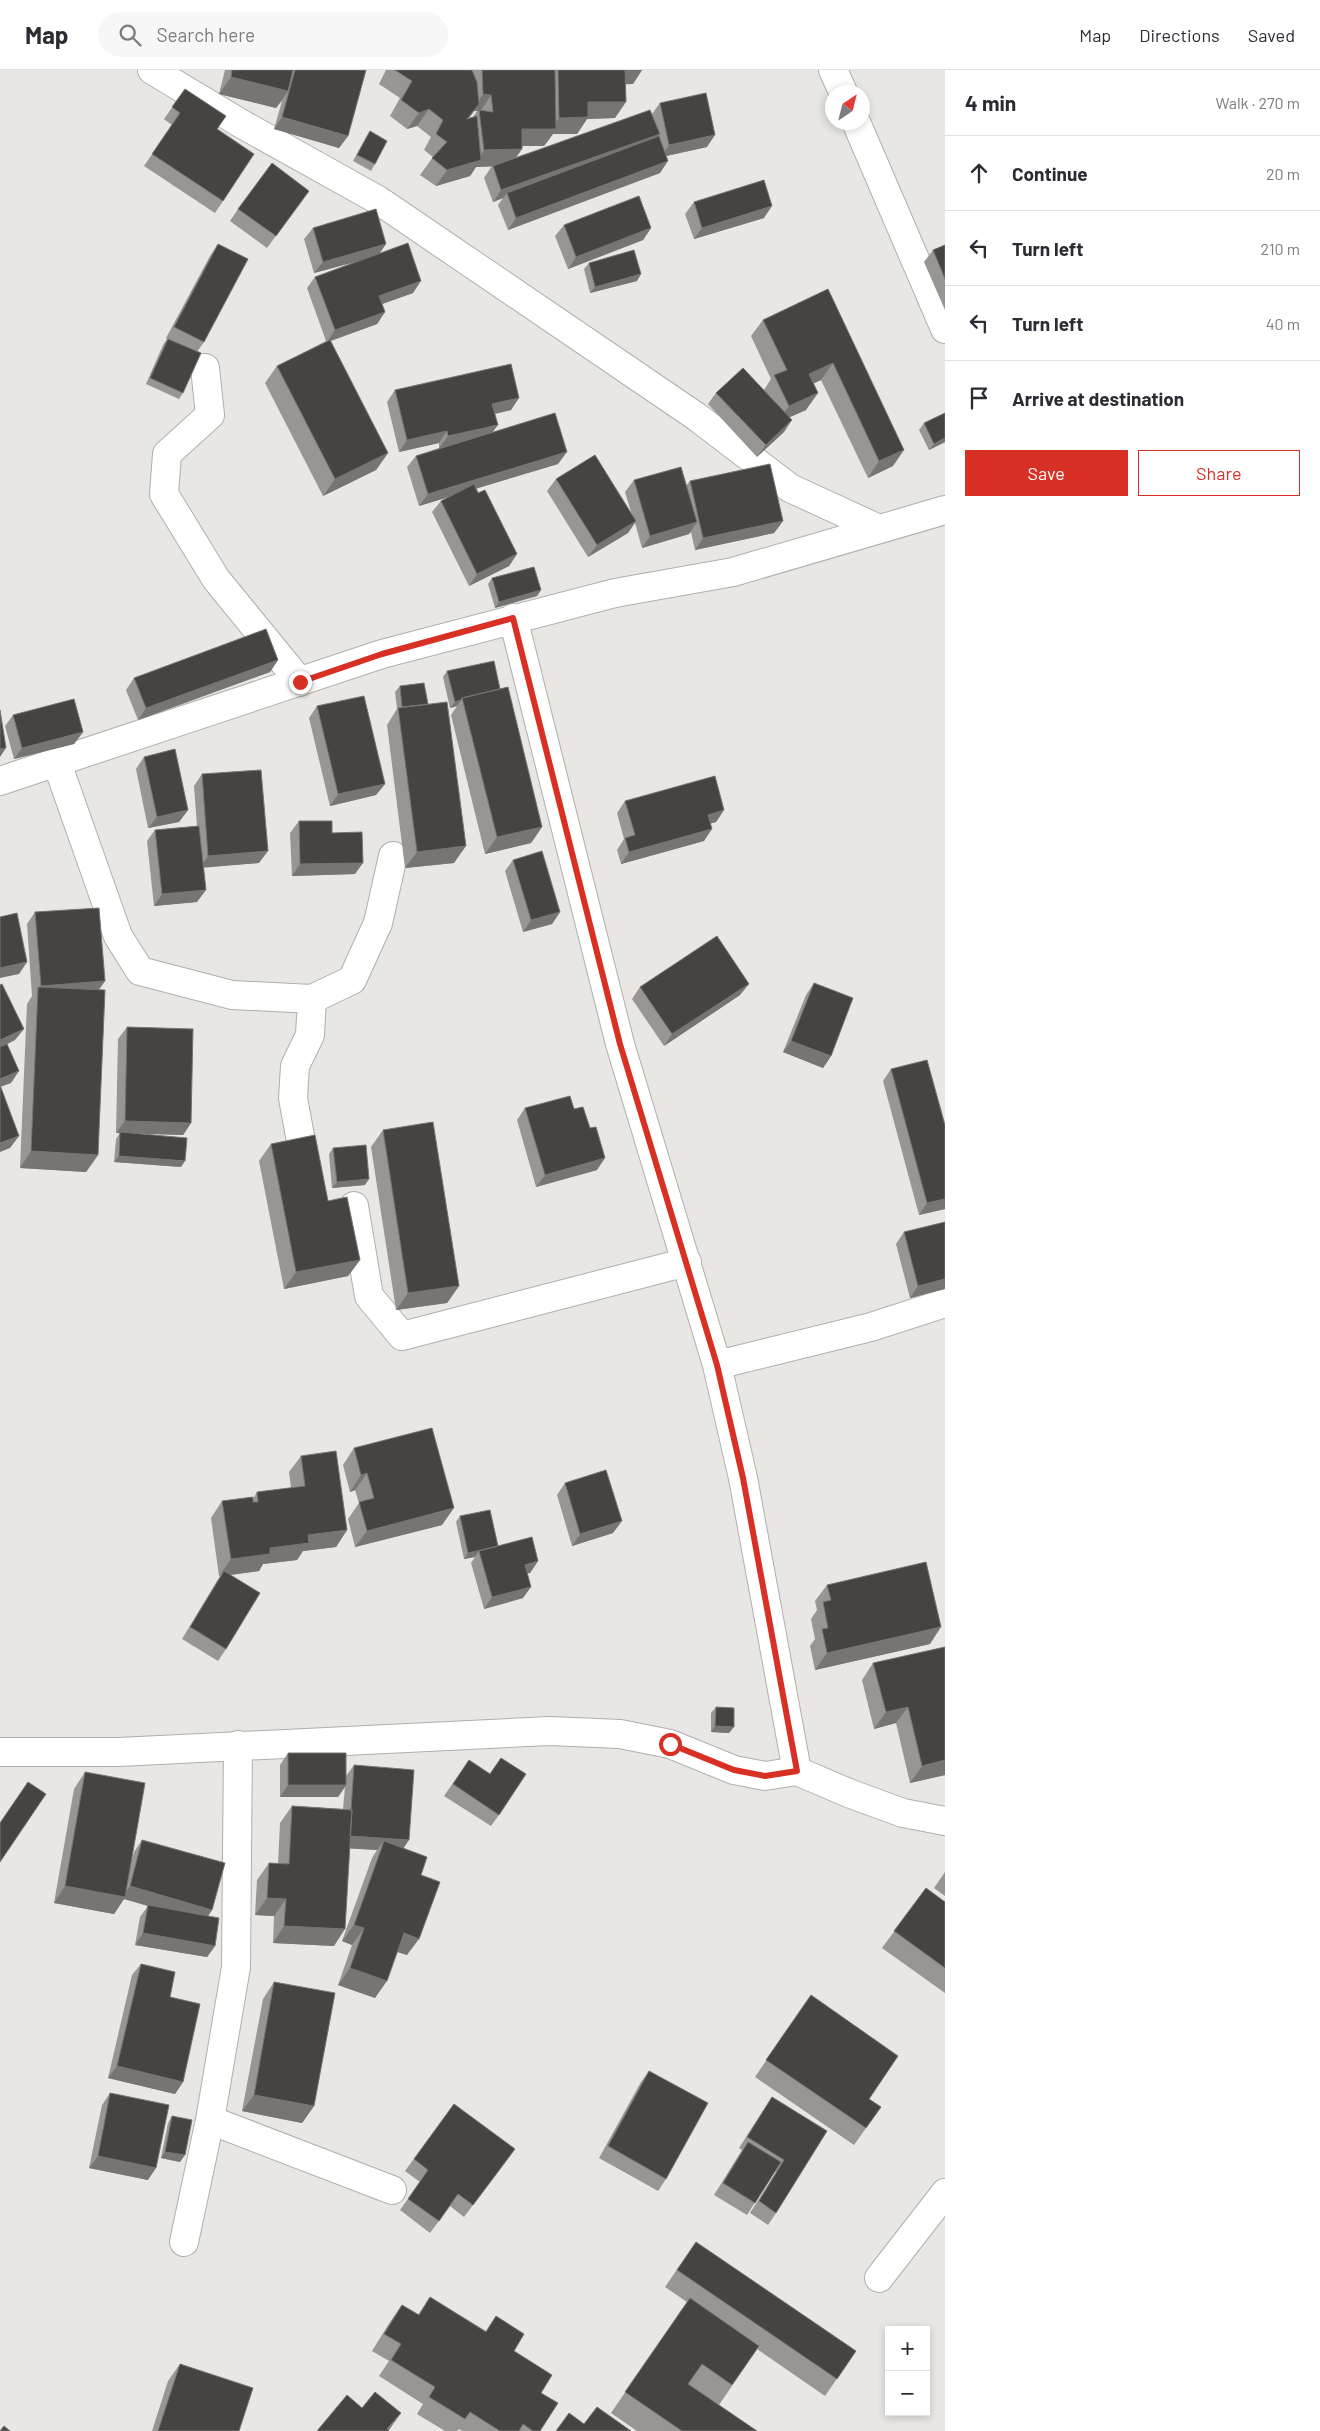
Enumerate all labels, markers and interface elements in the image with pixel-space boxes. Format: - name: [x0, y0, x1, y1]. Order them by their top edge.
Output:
- search box: [98, 12, 448, 57]
- text: Map: [25, 20, 68, 49]
- icon: search: [116, 21, 144, 49]
- text: Search here: [156, 23, 255, 46]
- text: Map: [1079, 24, 1111, 46]
- text: Directions: [1139, 24, 1220, 46]
- text: Saved: [1248, 24, 1295, 46]
- north arrow: [825, 85, 870, 130]
- text: 4 min: [965, 90, 1016, 115]
- text: Walk · 270 m: [1215, 93, 1300, 112]
- icon: ahead: [965, 159, 993, 187]
- text: Continue: [1012, 162, 1088, 185]
- text: 20 m: [1266, 164, 1300, 183]
- icon: left: [965, 234, 993, 262]
- text: Turn left: [1012, 237, 1083, 260]
- text: 210 m: [1261, 239, 1300, 258]
- icon: left: [965, 309, 993, 337]
- text: Turn left: [1012, 312, 1083, 335]
- text: 40 m: [1266, 314, 1300, 333]
- icon: arrive: [965, 384, 993, 412]
- text: Arrive at destination: [1012, 387, 1184, 410]
- button: Save: [965, 450, 1128, 496]
- button: Share: [1138, 450, 1300, 496]
- route end: [289, 671, 312, 694]
- route start: [659, 1733, 682, 1756]
- map controls: [885, 2326, 930, 2416]
- button: +: [885, 2326, 930, 2371]
- button: −: [885, 2371, 930, 2416]

